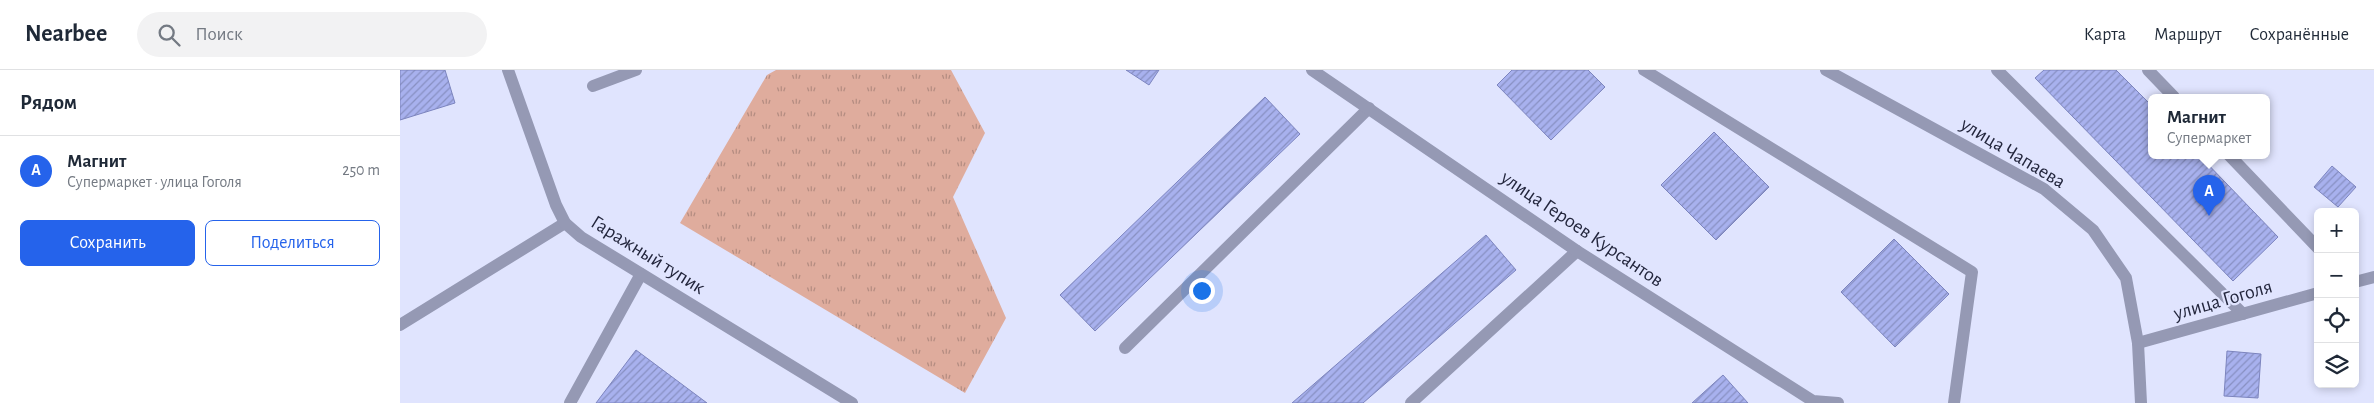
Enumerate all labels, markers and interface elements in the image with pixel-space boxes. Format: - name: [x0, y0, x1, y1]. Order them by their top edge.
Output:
- search box: [137, 12, 487, 57]
- icon: search: [155, 21, 183, 49]
- text: Nearbee: [25, 22, 107, 46]
- text: Поиск: [195, 25, 243, 44]
- text: Карта: [2084, 26, 2126, 44]
- text: Маршрут: [2154, 26, 2222, 44]
- text: Сохранённые: [2250, 26, 2349, 44]
- text: Рядом: [20, 92, 77, 113]
- popup: [2148, 94, 2270, 159]
- text: Магнит: [2167, 108, 2226, 127]
- street label: улица Чапаева: [1956, 113, 2069, 192]
- text: Супермаркет: [2167, 130, 2251, 146]
- text: Магнит: [67, 152, 126, 171]
- text: A: [31, 162, 41, 178]
- text: 250 m: [342, 162, 380, 178]
- street label: улица Героев Курсантов: [1496, 167, 1667, 291]
- text: Супермаркет · улица Гоголя: [67, 174, 242, 190]
- pin: A: [2193, 175, 2225, 216]
- map controls: [2314, 208, 2359, 388]
- button: +: [2314, 208, 2359, 253]
- street label: Гаражный тупик: [587, 212, 709, 298]
- button: Сохранить: [20, 220, 195, 266]
- button: Поделиться: [205, 220, 380, 266]
- button: −: [2314, 253, 2359, 298]
- street label: улица Гоголя: [2170, 276, 2275, 324]
- your location: [1189, 278, 1215, 304]
- button: locate: [2314, 298, 2359, 343]
- button: layers: [2314, 343, 2359, 388]

